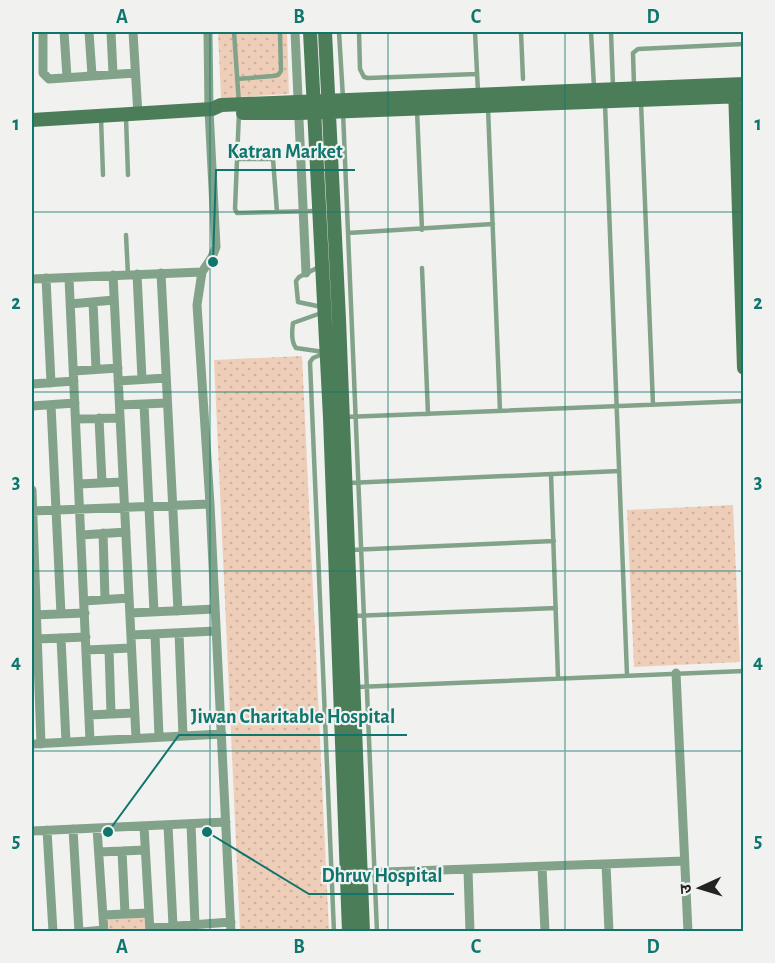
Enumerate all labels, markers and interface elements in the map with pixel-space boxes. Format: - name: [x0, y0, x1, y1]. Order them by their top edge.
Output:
- text: A: [116, 7, 128, 27]
- text: B: [293, 7, 305, 27]
- text: C: [471, 7, 482, 27]
- text: D: [646, 7, 660, 27]
- text: 1: [12, 114, 20, 134]
- text: 1: [754, 114, 762, 134]
- callout: Katran Market: [216, 132, 355, 170]
- text: Katran Market: [227, 142, 343, 162]
- text: 2: [11, 293, 21, 313]
- text: 2: [753, 293, 763, 313]
- text: 3: [12, 472, 20, 492]
- text: 3: [754, 472, 762, 492]
- text: 4: [11, 652, 21, 672]
- text: 4: [753, 652, 763, 672]
- callout: Jiwan Charitable Hospital: [179, 697, 407, 735]
- text: Jiwan Charitable Hospital: [191, 707, 395, 727]
- text: 5: [12, 831, 20, 851]
- text: 5: [754, 831, 762, 851]
- callout: Dhruv Hospital: [309, 856, 454, 894]
- north arrow: [670, 858, 730, 918]
- text: Dhruv Hospital: [321, 866, 443, 886]
- text: उ: [678, 883, 694, 894]
- text: A: [116, 937, 128, 957]
- text: B: [293, 937, 305, 957]
- text: C: [471, 937, 482, 957]
- text: D: [646, 937, 660, 957]

